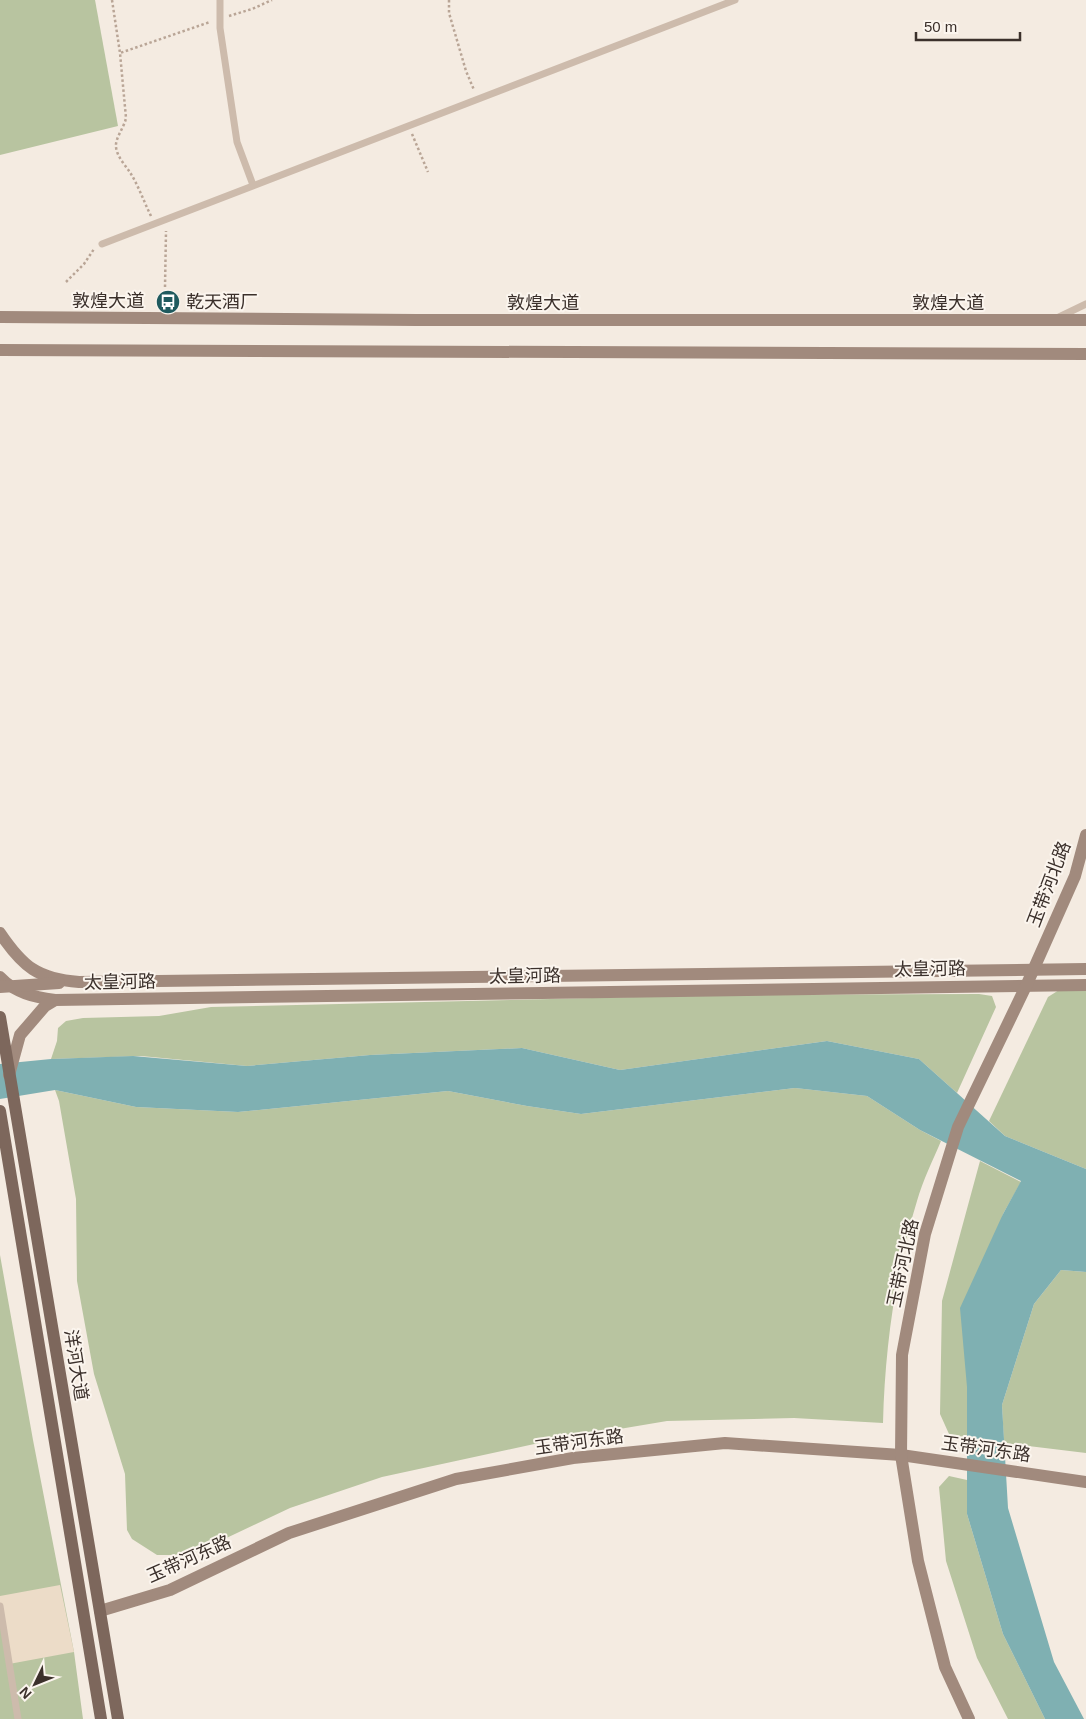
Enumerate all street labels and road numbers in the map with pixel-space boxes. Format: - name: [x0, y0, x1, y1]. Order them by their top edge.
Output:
- street label: 敦煌大道: [72, 291, 144, 311]
- street label: 敦煌大道: [507, 293, 579, 313]
- street label: 敦煌大道: [912, 293, 984, 313]
- street label: 玉带河北路: [1024, 838, 1074, 930]
- street label: 太皇河路: [894, 958, 966, 980]
- street label: 太皇河路: [489, 965, 561, 987]
- street label: 太皇河路: [84, 971, 156, 993]
- street label: 玉带河北路: [884, 1217, 922, 1309]
- street label: 洋河大道: [60, 1328, 92, 1402]
- street label: 玉带河东路: [533, 1426, 625, 1458]
- street label: 玉带河东路: [940, 1433, 1032, 1465]
- street label: 玉带河东路: [144, 1532, 234, 1586]

